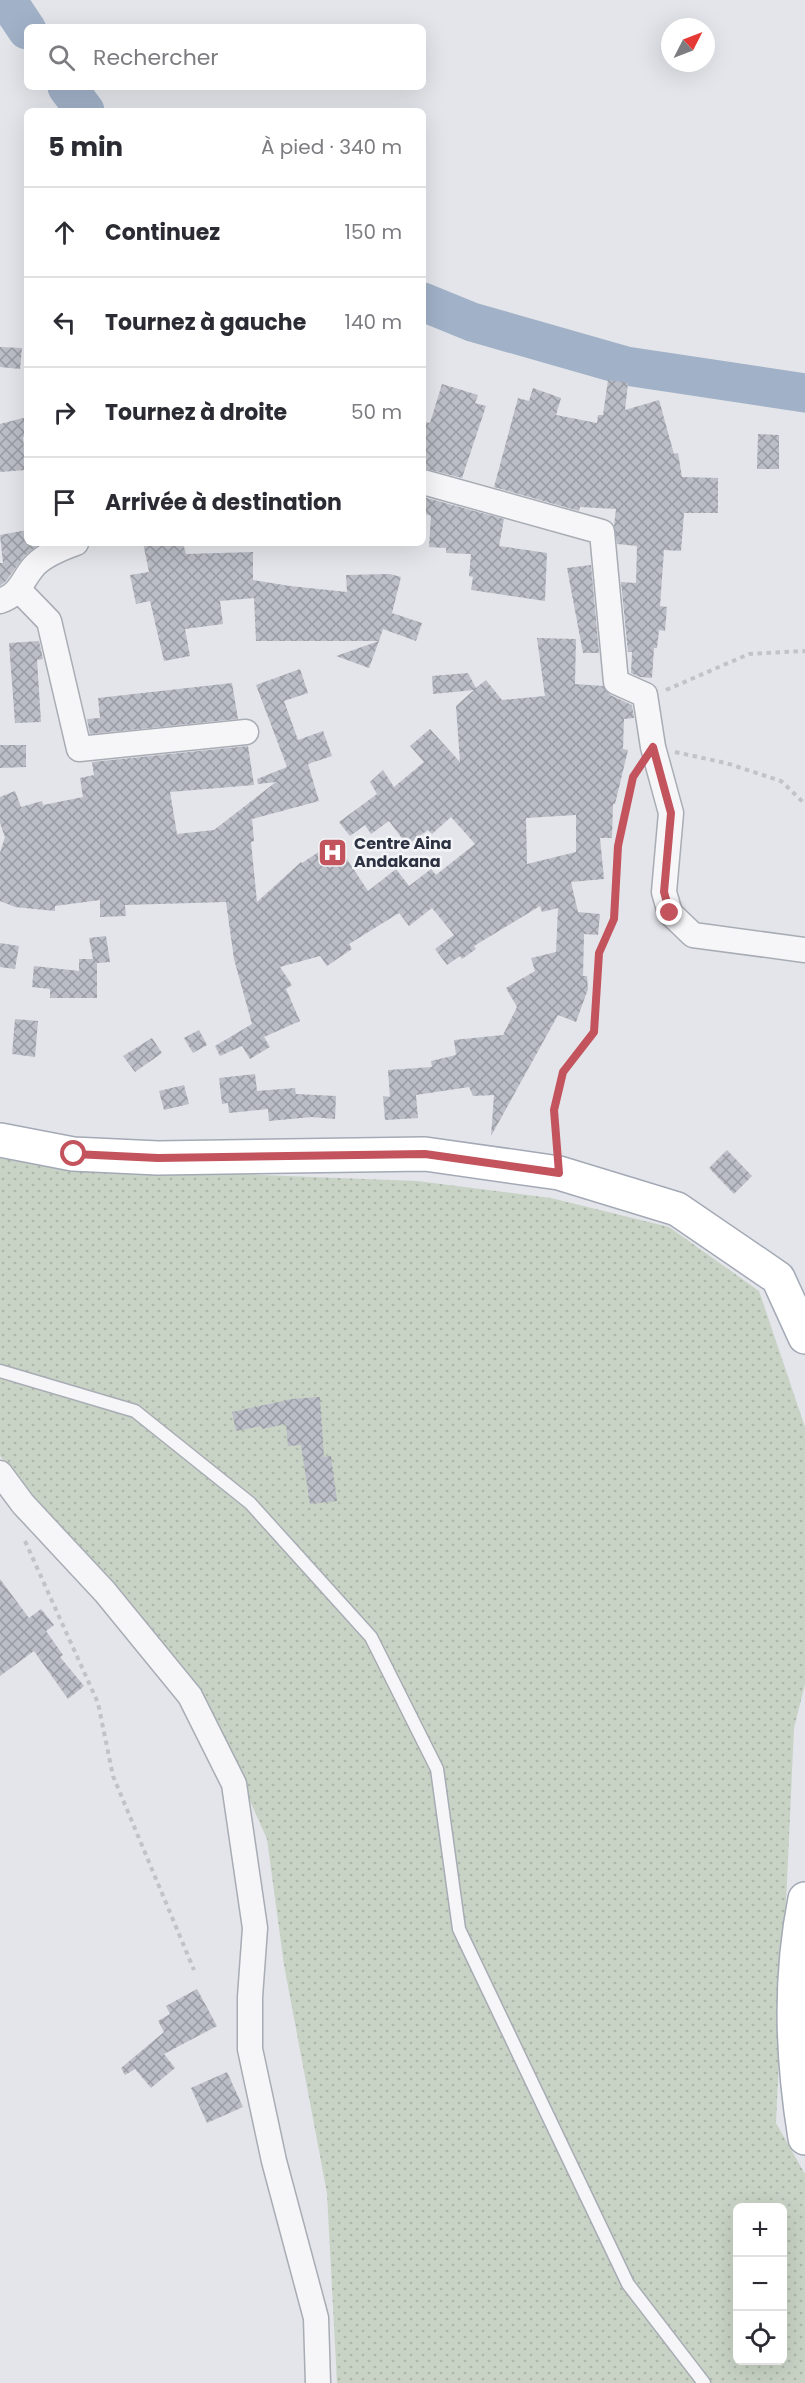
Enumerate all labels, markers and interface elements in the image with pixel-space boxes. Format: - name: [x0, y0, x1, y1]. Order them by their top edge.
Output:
- north arrow: [661, 18, 715, 72]
- search box: [24, 24, 426, 90]
- icon: search: [45, 41, 78, 74]
- text: Rechercher: [93, 42, 219, 73]
- text: 5 min: [48, 129, 123, 165]
- text: À pied · 340 m: [261, 133, 402, 161]
- icon: ahead: [48, 216, 81, 249]
- text: Continuez: [105, 217, 220, 248]
- text: 150 m: [345, 218, 402, 246]
- icon: left: [48, 306, 81, 339]
- text: Tournez à gauche: [105, 307, 306, 338]
- text: 140 m: [345, 308, 402, 336]
- icon: right: [48, 396, 81, 429]
- text: Tournez à droite: [105, 397, 287, 428]
- text: 50 m: [351, 398, 402, 426]
- icon: arrive: [48, 486, 81, 519]
- text: Arrivée à destination: [105, 487, 342, 518]
- place label: Centre Aina Andakana: [354, 832, 452, 873]
- hospital icon: Centre Aina Andakana: [317, 836, 349, 868]
- route end: [656, 899, 682, 925]
- route start: [60, 1140, 86, 1166]
- map controls: [733, 2203, 787, 2365]
- button: +: [733, 2203, 787, 2257]
- button: −: [733, 2257, 787, 2311]
- button: locate: [733, 2311, 787, 2365]

